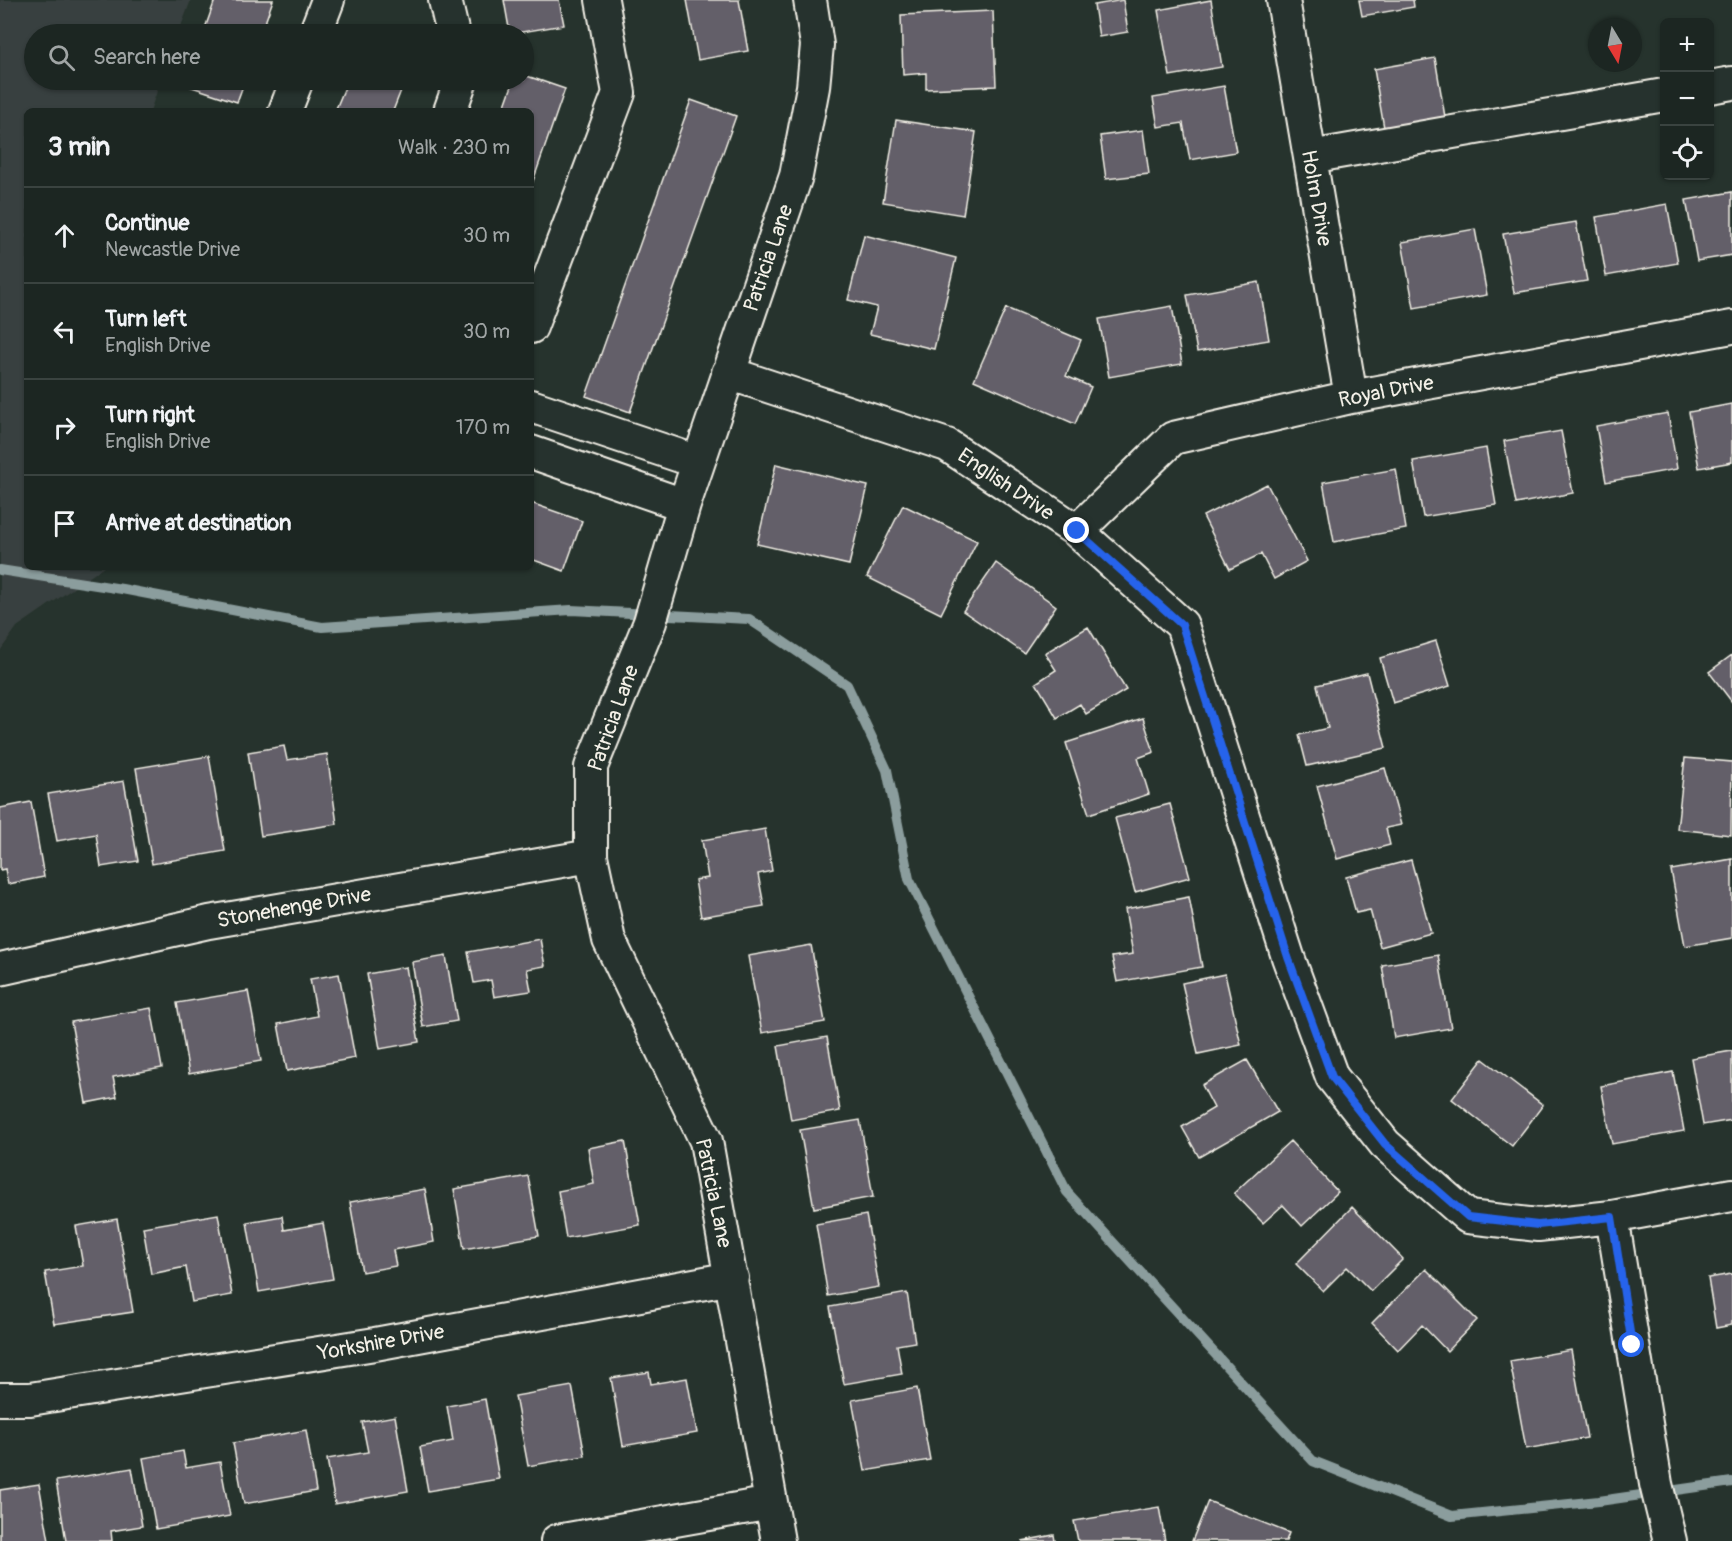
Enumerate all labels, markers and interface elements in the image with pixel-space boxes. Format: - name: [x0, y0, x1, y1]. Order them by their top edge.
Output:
- north arrow: [1588, 18, 1642, 72]
- map controls: [1660, 18, 1714, 180]
- button: +: [1660, 18, 1714, 72]
- search box: [24, 24, 534, 90]
- icon: search: [45, 41, 78, 74]
- text: Search here: [93, 43, 200, 71]
- button: −: [1660, 72, 1714, 126]
- button: locate: [1660, 126, 1714, 180]
- text: 3 min: [48, 131, 110, 163]
- text: Walk · 230 m: [398, 135, 510, 160]
- street label: Holm Drive: [1295, 148, 1338, 249]
- street label: Patricia Lane: [738, 200, 800, 315]
- text: Continue: [105, 209, 189, 237]
- icon: ahead: [48, 219, 81, 252]
- text: 30 m: [463, 223, 510, 248]
- text: Newcastle Drive: [105, 237, 240, 262]
- text: Turn left: [105, 305, 187, 333]
- icon: left: [48, 315, 81, 348]
- text: 30 m: [463, 319, 510, 344]
- text: English Drive: [105, 333, 210, 358]
- street label: Royal Drive: [1336, 369, 1437, 414]
- text: Turn right: [105, 401, 195, 429]
- icon: right: [48, 411, 81, 444]
- text: 170 m: [456, 415, 510, 440]
- text: English Drive: [105, 429, 210, 454]
- street label: English Drive: [952, 442, 1060, 527]
- icon: arrive: [48, 507, 81, 540]
- text: Arrive at destination: [105, 509, 291, 537]
- route end: [1063, 517, 1089, 543]
- street label: Patricia Lane: [582, 661, 645, 775]
- street label: Stonehenge Drive: [215, 881, 374, 934]
- street label: Patricia Lane: [689, 1136, 738, 1251]
- street label: Yorkshire Drive: [315, 1318, 447, 1367]
- route start: [1618, 1331, 1644, 1357]

